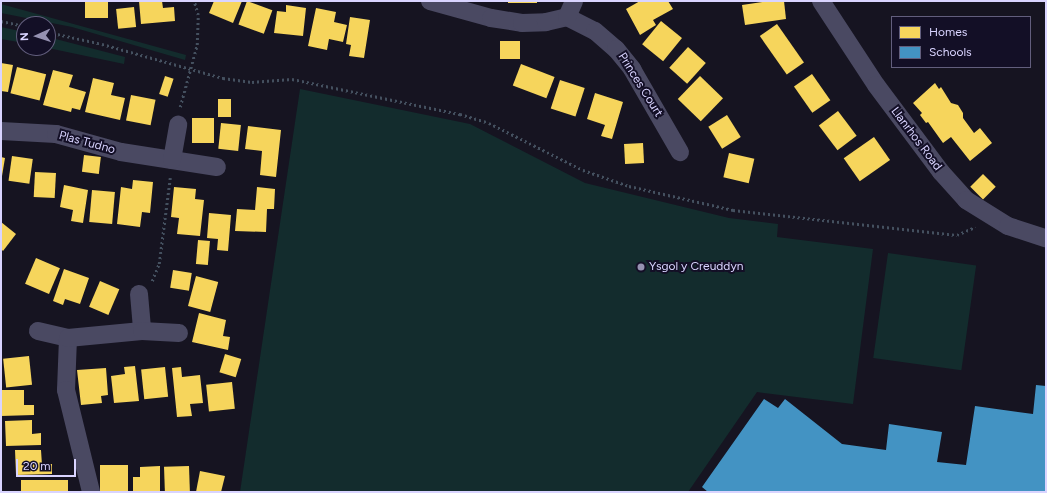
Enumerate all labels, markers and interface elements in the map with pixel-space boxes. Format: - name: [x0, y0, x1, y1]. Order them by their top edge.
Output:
- north arrow: [16, 16, 56, 56]
- legend: [891, 16, 1031, 68]
- text: Homes: [929, 25, 967, 39]
- text: N: [18, 32, 31, 41]
- text: Schools: [929, 45, 972, 59]
- street label: Princes Court: [615, 50, 665, 120]
- street label: Llanrhos Road: [888, 104, 944, 174]
- street label: Plas Tudno: [57, 129, 117, 157]
- place label: Ysgol y Creuddyn: [649, 260, 743, 274]
- marker: Ysgol y Creuddyn: [636, 262, 646, 272]
- scale bar: [18, 451, 78, 477]
- text: 20 m: [23, 459, 51, 473]

